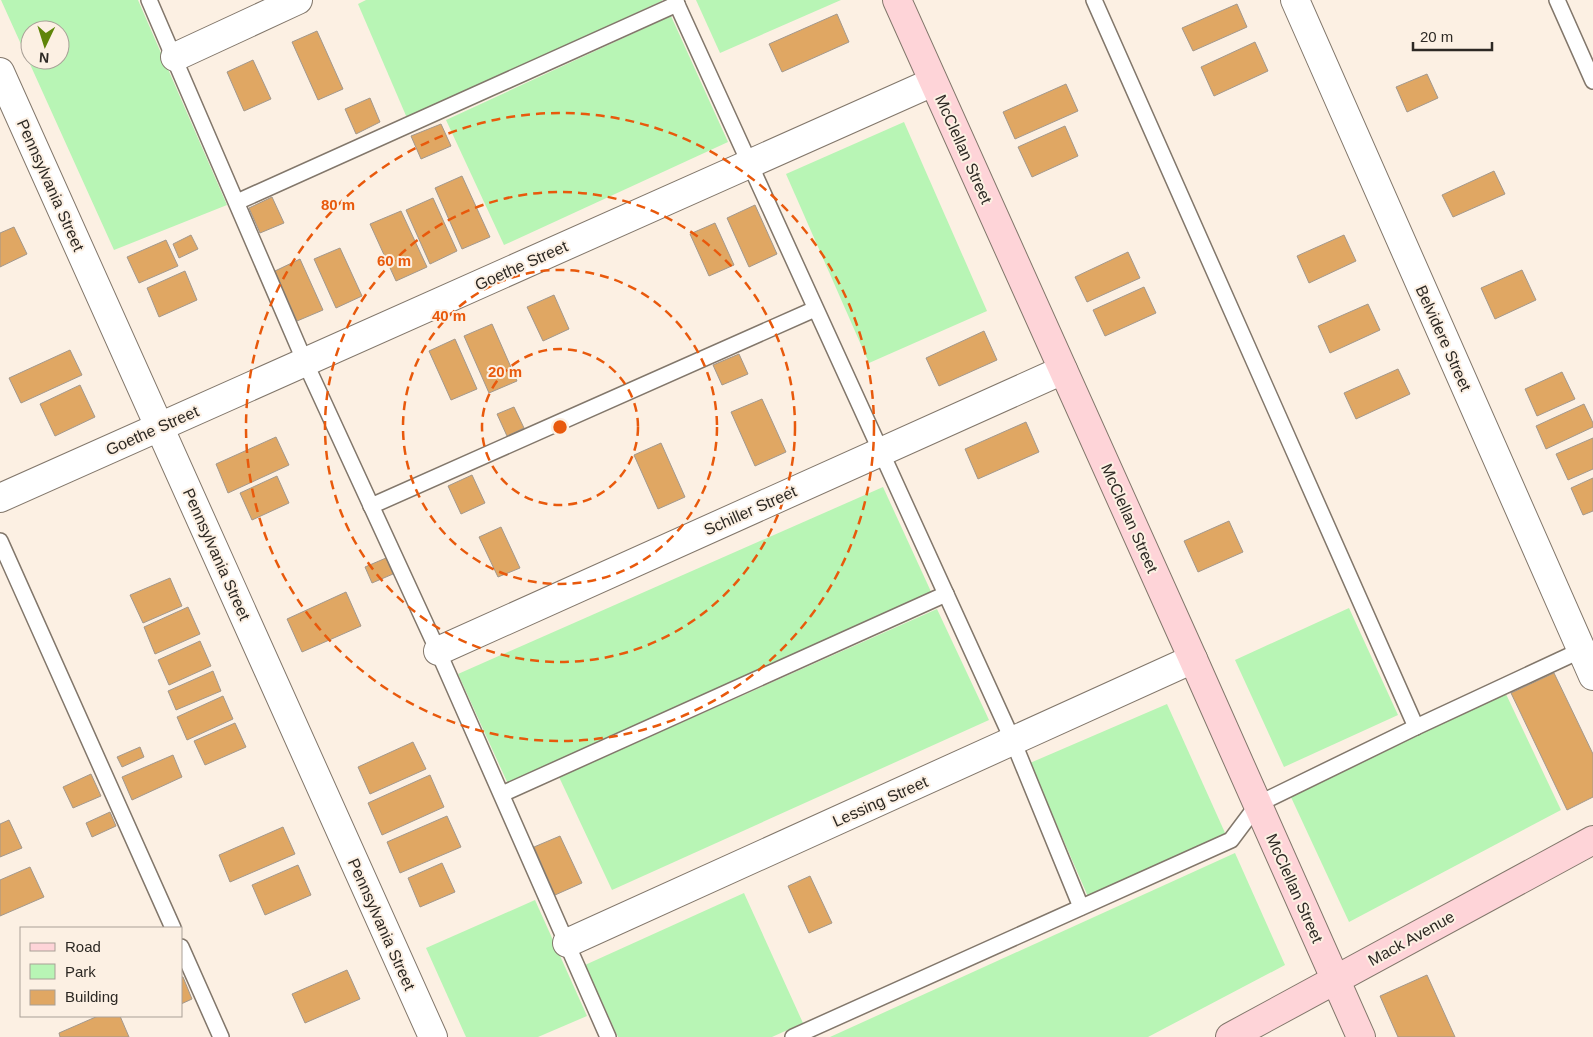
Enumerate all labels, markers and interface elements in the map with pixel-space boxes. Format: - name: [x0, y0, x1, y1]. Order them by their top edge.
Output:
- north arrow: [20, 20, 70, 70]
- scale bar: [1413, 20, 1492, 52]
- text: 20 m: [1420, 28, 1453, 45]
- text: N: [38, 50, 50, 66]
- street label: McClellan Street: [932, 92, 995, 207]
- street label: Pennsylvania Street: [14, 117, 87, 254]
- text: 80 m: [321, 196, 355, 213]
- street label: Goethe Street: [472, 237, 571, 293]
- text: 60 m: [377, 252, 411, 269]
- street label: Belvidere Street: [1413, 283, 1475, 394]
- text: 40 m: [432, 307, 466, 324]
- text: 20 m: [488, 363, 522, 380]
- street label: Goethe Street: [103, 402, 202, 458]
- centre of rings: [551, 418, 569, 436]
- street label: McClellan Street: [1098, 461, 1161, 576]
- street label: Schiller Street: [701, 482, 800, 538]
- street label: Pennsylvania Street: [180, 486, 253, 623]
- street label: Lessing Street: [830, 773, 931, 830]
- street label: McClellan Street: [1263, 831, 1326, 946]
- street label: Pennsylvania Street: [345, 856, 418, 993]
- street label: Mack Avenue: [1365, 908, 1457, 969]
- legend: [20, 927, 182, 1017]
- text: Road: [65, 938, 101, 955]
- text: Park: [65, 963, 96, 980]
- text: Building: [65, 988, 118, 1005]

